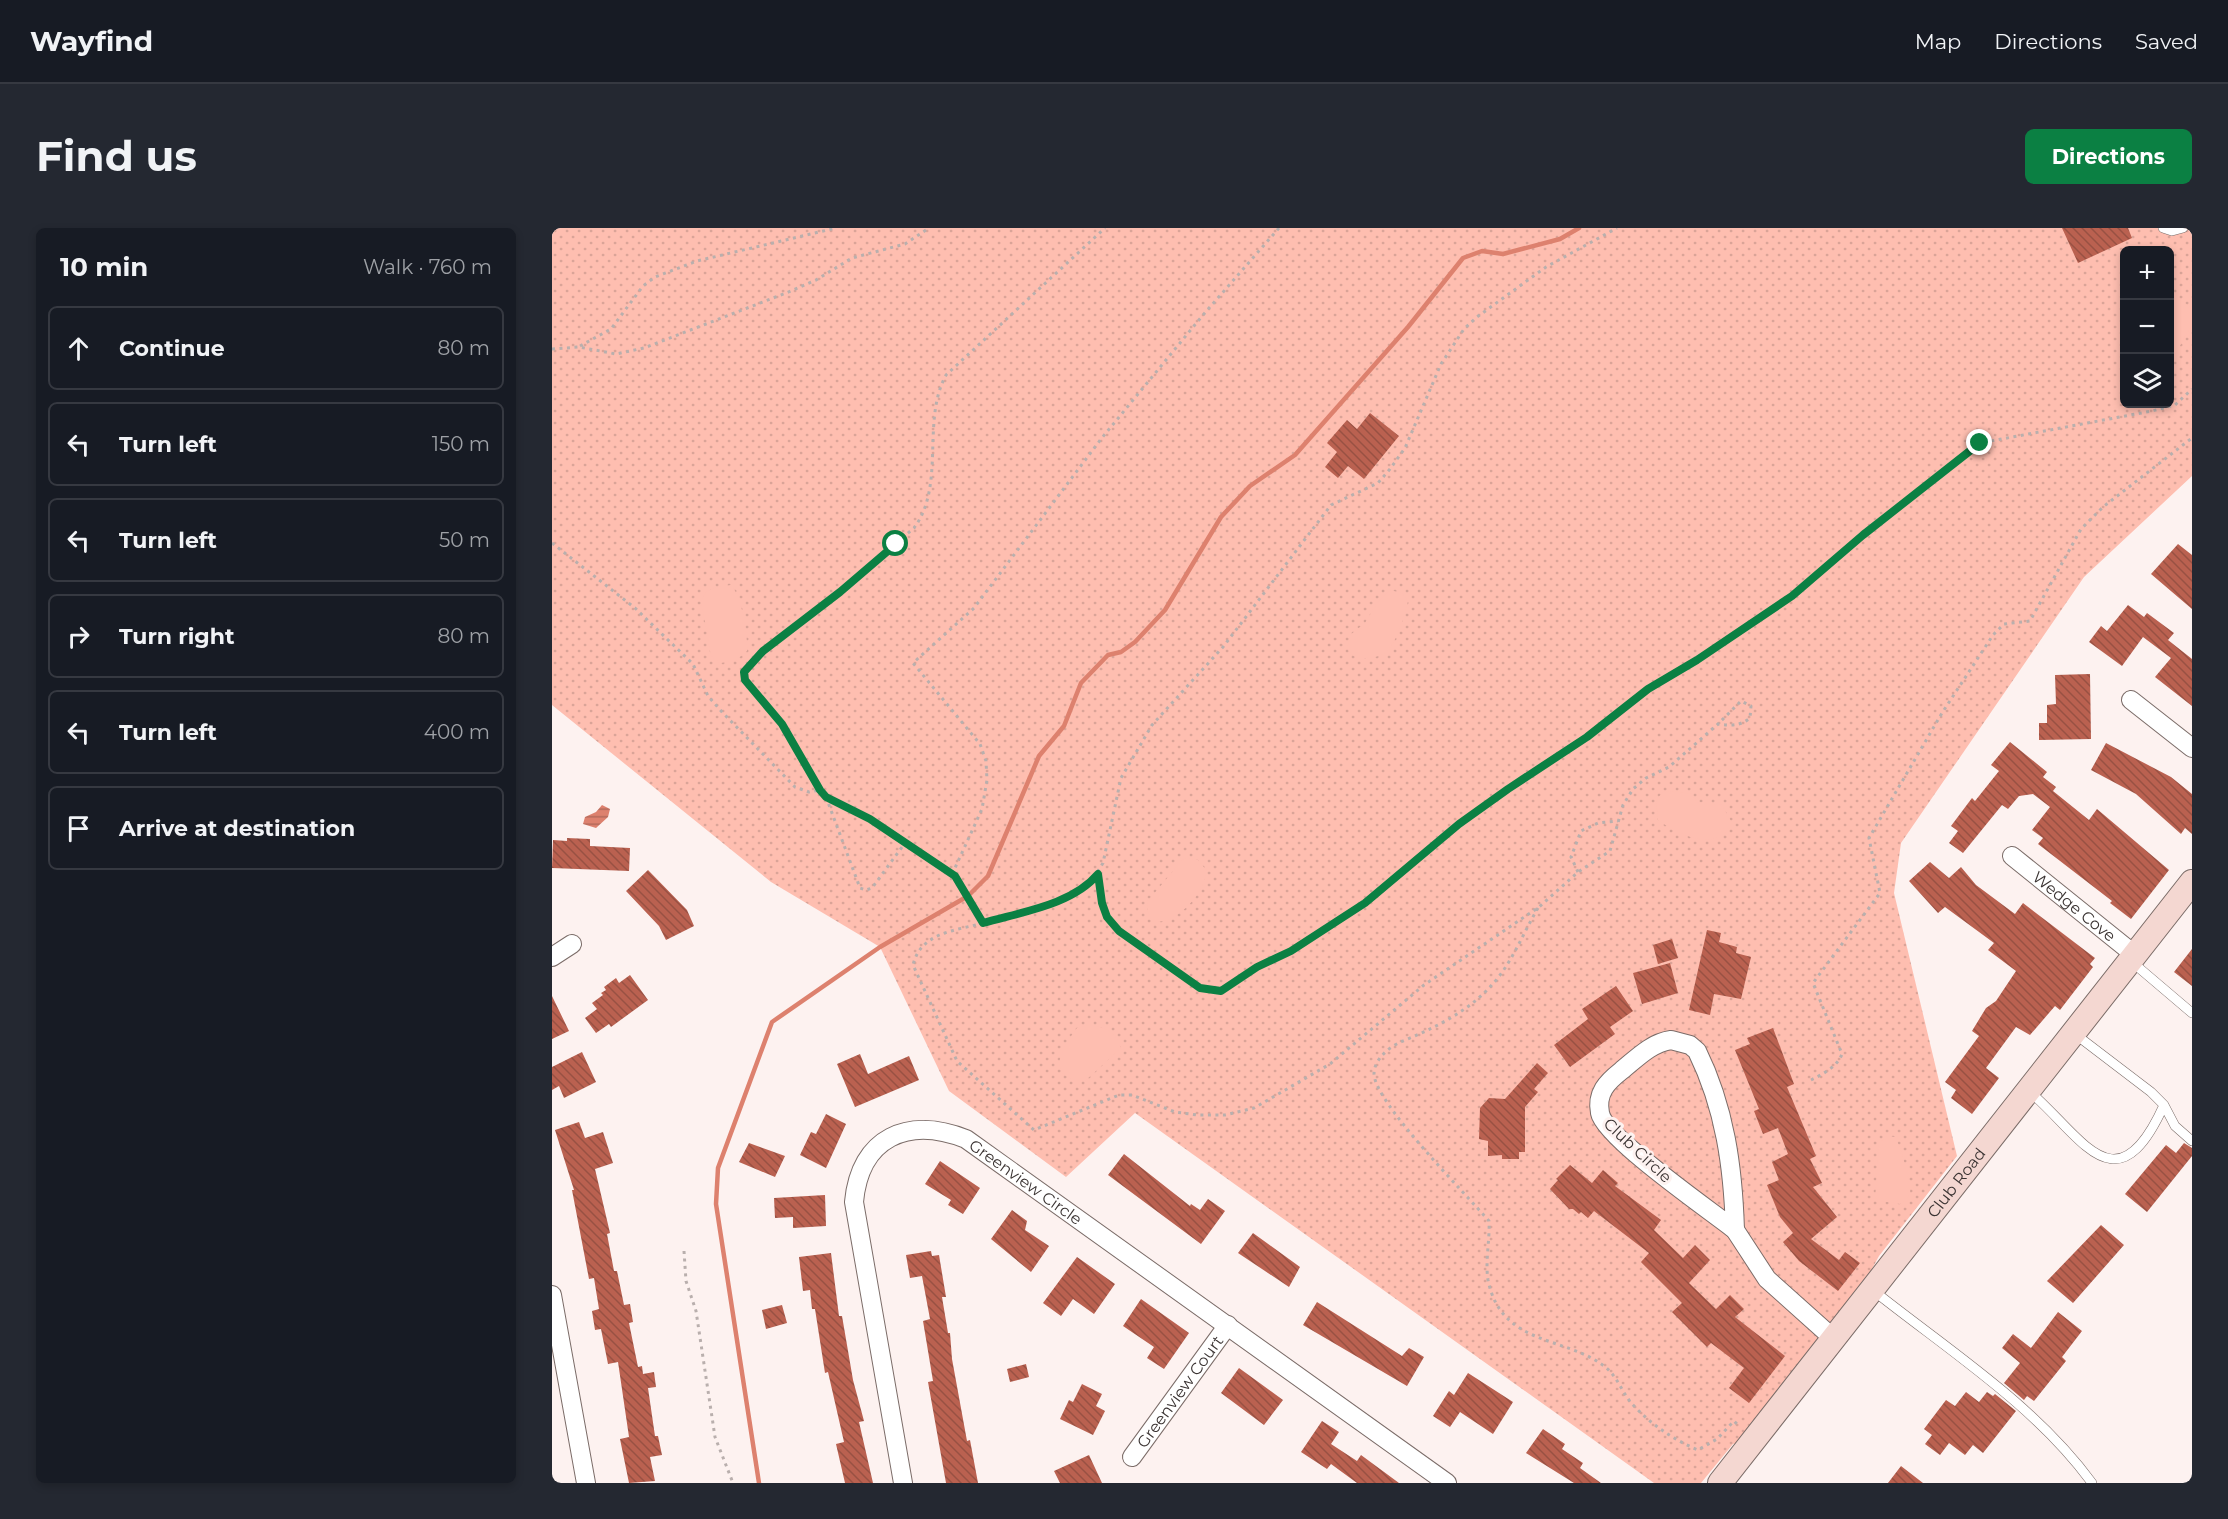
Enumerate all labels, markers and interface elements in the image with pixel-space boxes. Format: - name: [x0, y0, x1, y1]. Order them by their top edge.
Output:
- text: Wayfind: [30, 24, 153, 58]
- text: Map: [1915, 29, 1961, 54]
- text: Directions: [1994, 29, 2102, 54]
- text: Saved: [2135, 29, 2198, 54]
- button: Directions: [2025, 129, 2192, 184]
- text: Find us: [36, 130, 197, 182]
- map controls: [2120, 246, 2174, 408]
- button: +: [2120, 246, 2174, 300]
- text: 10 min: [60, 251, 148, 283]
- text: Walk · 760 m: [363, 255, 492, 279]
- button: −: [2120, 300, 2174, 354]
- icon: ahead: [62, 332, 95, 365]
- text: Continue: [119, 335, 225, 362]
- text: 80 m: [438, 336, 490, 360]
- button: layers: [2120, 354, 2174, 408]
- icon: left: [62, 428, 95, 461]
- route end: [1966, 429, 1992, 455]
- text: Turn left: [119, 431, 217, 458]
- text: 150 m: [432, 432, 490, 456]
- icon: left: [62, 524, 95, 557]
- text: Turn left: [119, 527, 217, 554]
- text: 50 m: [439, 528, 490, 552]
- route start: [882, 530, 908, 556]
- icon: right: [62, 620, 95, 653]
- text: Turn right: [119, 623, 234, 650]
- text: 80 m: [438, 624, 490, 648]
- icon: left: [62, 716, 95, 749]
- text: Turn left: [119, 719, 217, 746]
- text: 400 m: [424, 720, 490, 744]
- icon: arrive: [62, 812, 95, 845]
- text: Arrive at destination: [119, 815, 355, 842]
- street label: Wedge Cove: [2029, 867, 2119, 946]
- street label: Club Circle: [1600, 1114, 1676, 1187]
- street label: Greenview Circle: [965, 1135, 1086, 1229]
- street label: Club Road: [1923, 1144, 1990, 1222]
- street label: Greenview Court: [1133, 1331, 1228, 1452]

